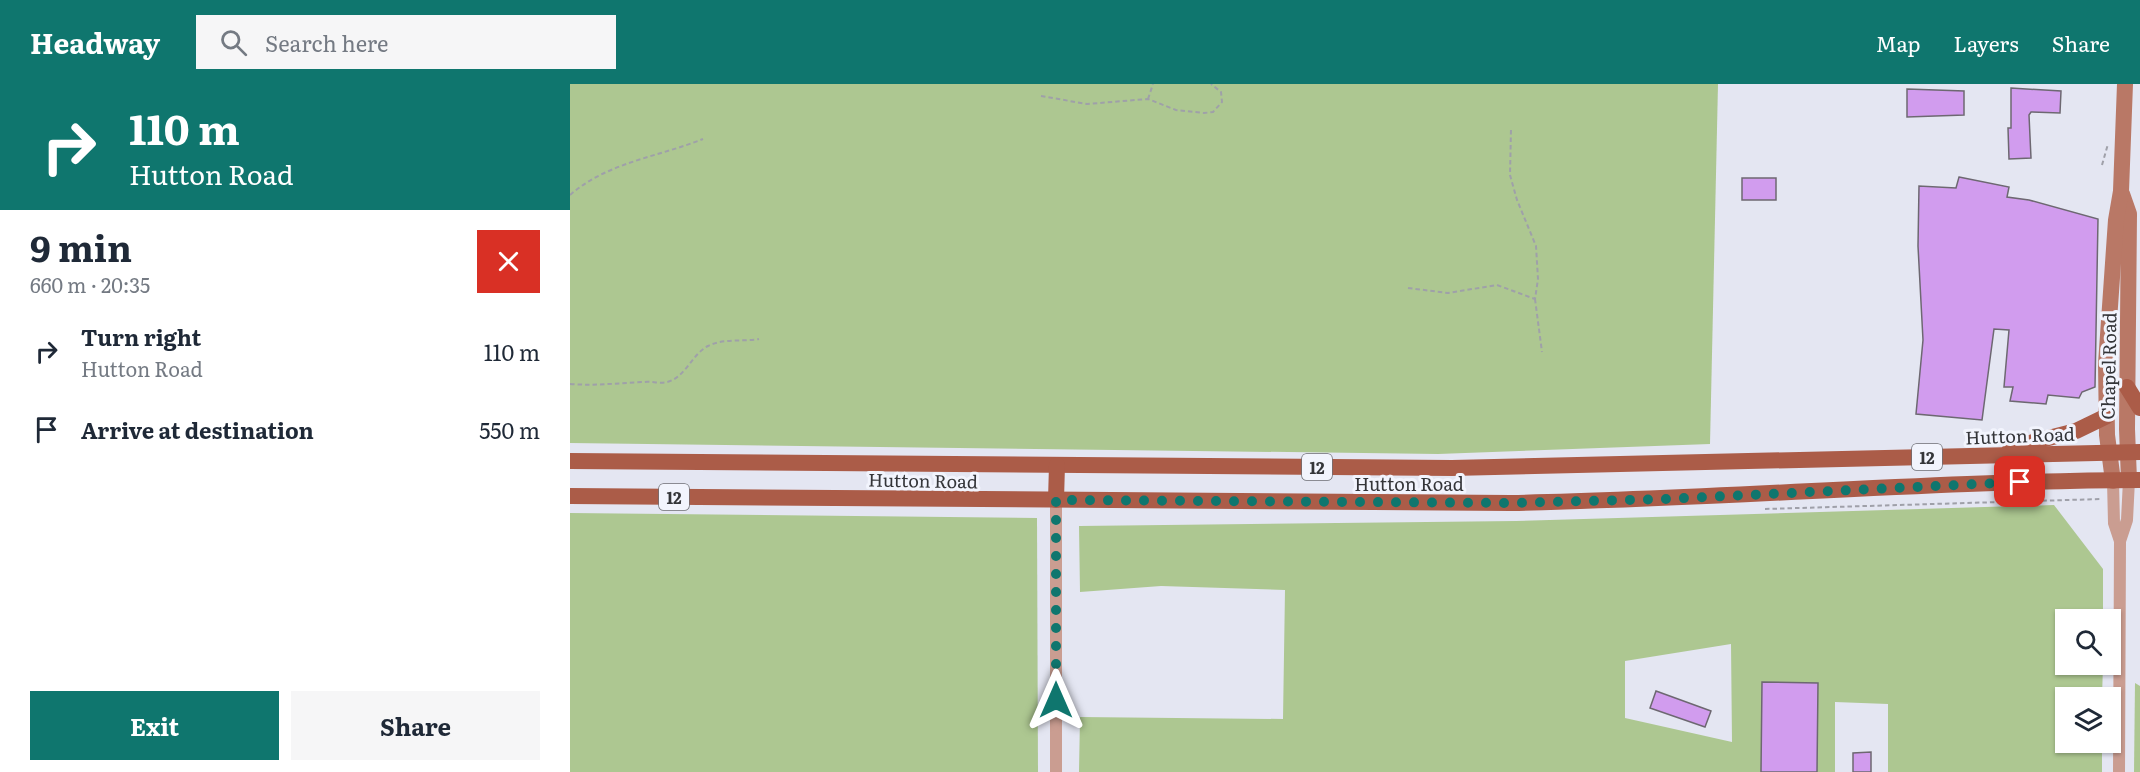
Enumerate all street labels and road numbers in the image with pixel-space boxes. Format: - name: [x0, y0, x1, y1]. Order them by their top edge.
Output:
- street label: Chapel Road: [2094, 312, 2122, 420]
- street label: Hutton Road: [1965, 420, 2075, 450]
- road number: 12: [1912, 444, 1942, 470]
- road number: 12: [1302, 454, 1332, 480]
- street label: Hutton Road: [868, 466, 978, 494]
- street label: Hutton Road: [1354, 470, 1464, 497]
- road number: 12: [659, 484, 689, 510]

